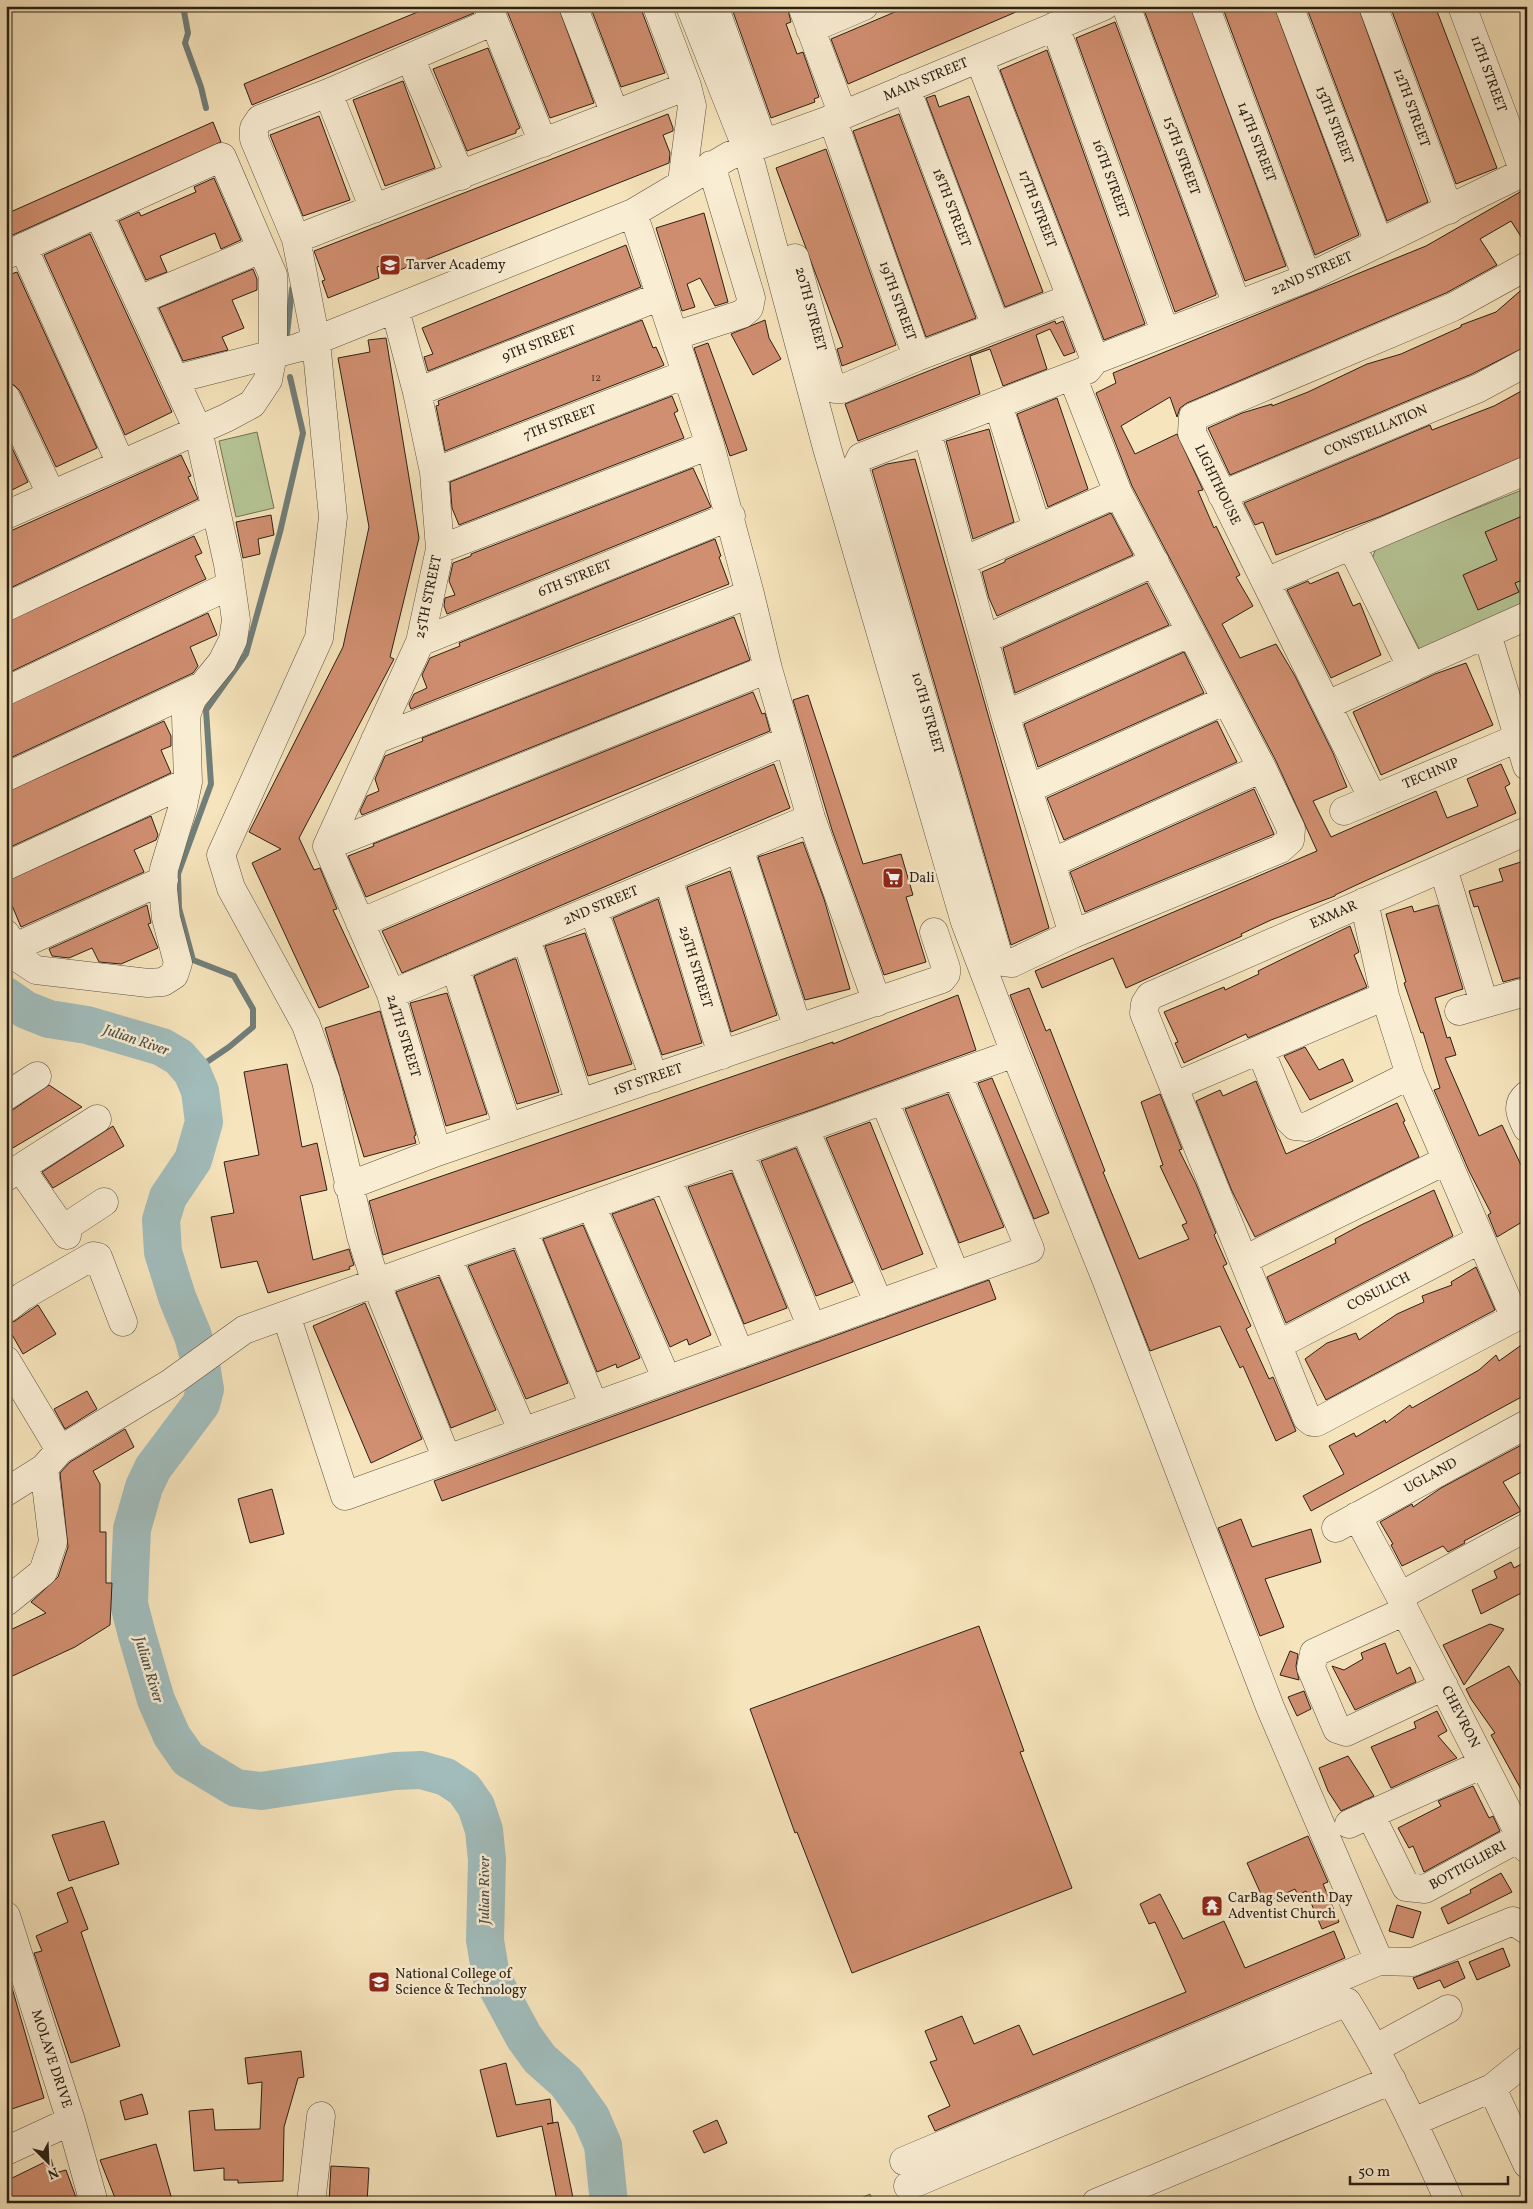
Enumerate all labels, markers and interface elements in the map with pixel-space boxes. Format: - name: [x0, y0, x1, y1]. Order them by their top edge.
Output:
- street label: 11TH STREET: [1465, 33, 1511, 115]
- street label: MAIN STREET: [881, 54, 971, 106]
- street label: 12TH STREET: [1388, 66, 1434, 150]
- street label: 13TH STREET: [1310, 83, 1358, 167]
- street label: 14TH STREET: [1232, 99, 1280, 185]
- street label: 15TH STREET: [1158, 114, 1204, 198]
- street label: 16TH STREET: [1087, 137, 1133, 221]
- street label: 18TH STREET: [927, 166, 975, 250]
- street label: 17TH STREET: [1013, 167, 1061, 251]
- street label: 22ND STREET: [1268, 247, 1356, 301]
- school or university icon: Tarver Academy: [378, 253, 402, 277]
- place label: Tarver Academy: [406, 256, 506, 275]
- street label: 19TH STREET: [874, 259, 920, 343]
- street label: 20TH STREET: [790, 265, 830, 353]
- street label: 9TH STREET: [499, 321, 579, 367]
- house number: 12: [591, 371, 601, 386]
- street label: 7TH STREET: [521, 400, 599, 446]
- street label: CONSTELLATION: [1321, 401, 1431, 461]
- street label: LIGHTHOUSE: [1189, 442, 1245, 528]
- street label: 25TH STREET: [411, 554, 447, 640]
- street label: 6TH STREET: [535, 556, 615, 602]
- street label: 10TH STREET: [906, 670, 948, 756]
- street label: TECHNIP: [1400, 754, 1462, 794]
- supermarket icon: Dali: [881, 866, 905, 890]
- place label: Dali: [909, 869, 935, 888]
- street label: 2ND STREET: [560, 882, 642, 930]
- street label: EXMAR: [1307, 896, 1361, 934]
- street label: 29TH STREET: [673, 924, 717, 1010]
- street label: 24TH STREET: [381, 992, 425, 1080]
- water label: Julian River: [98, 1019, 172, 1062]
- street label: 1ST STREET: [611, 1059, 685, 1101]
- street label: COSULICH: [1344, 1268, 1414, 1316]
- street label: UGLAND: [1401, 1454, 1461, 1498]
- water label: Julian River: [127, 1632, 168, 1706]
- street label: CHEVRON: [1436, 1683, 1484, 1751]
- street label: BOTTIGLIERI: [1426, 1837, 1510, 1895]
- water label: Julian River: [475, 1855, 496, 1926]
- place label: CarBag Seventh Day Adventist Church: [1228, 1889, 1353, 1924]
- temple icon: CarBag Seventh Day Adventist Church: [1200, 1894, 1224, 1918]
- place label: National College of Science & Technology: [395, 1965, 527, 2000]
- school or university icon: National College of Science & Technology: [367, 1970, 391, 1994]
- street label: MOLAVE DRIVE: [26, 2007, 76, 2111]
- north arrow: [22, 2136, 72, 2186]
- scale bar: [1350, 2154, 1508, 2186]
- text: N: [44, 2162, 61, 2183]
- text: 50 m: [1358, 2162, 1390, 2183]

